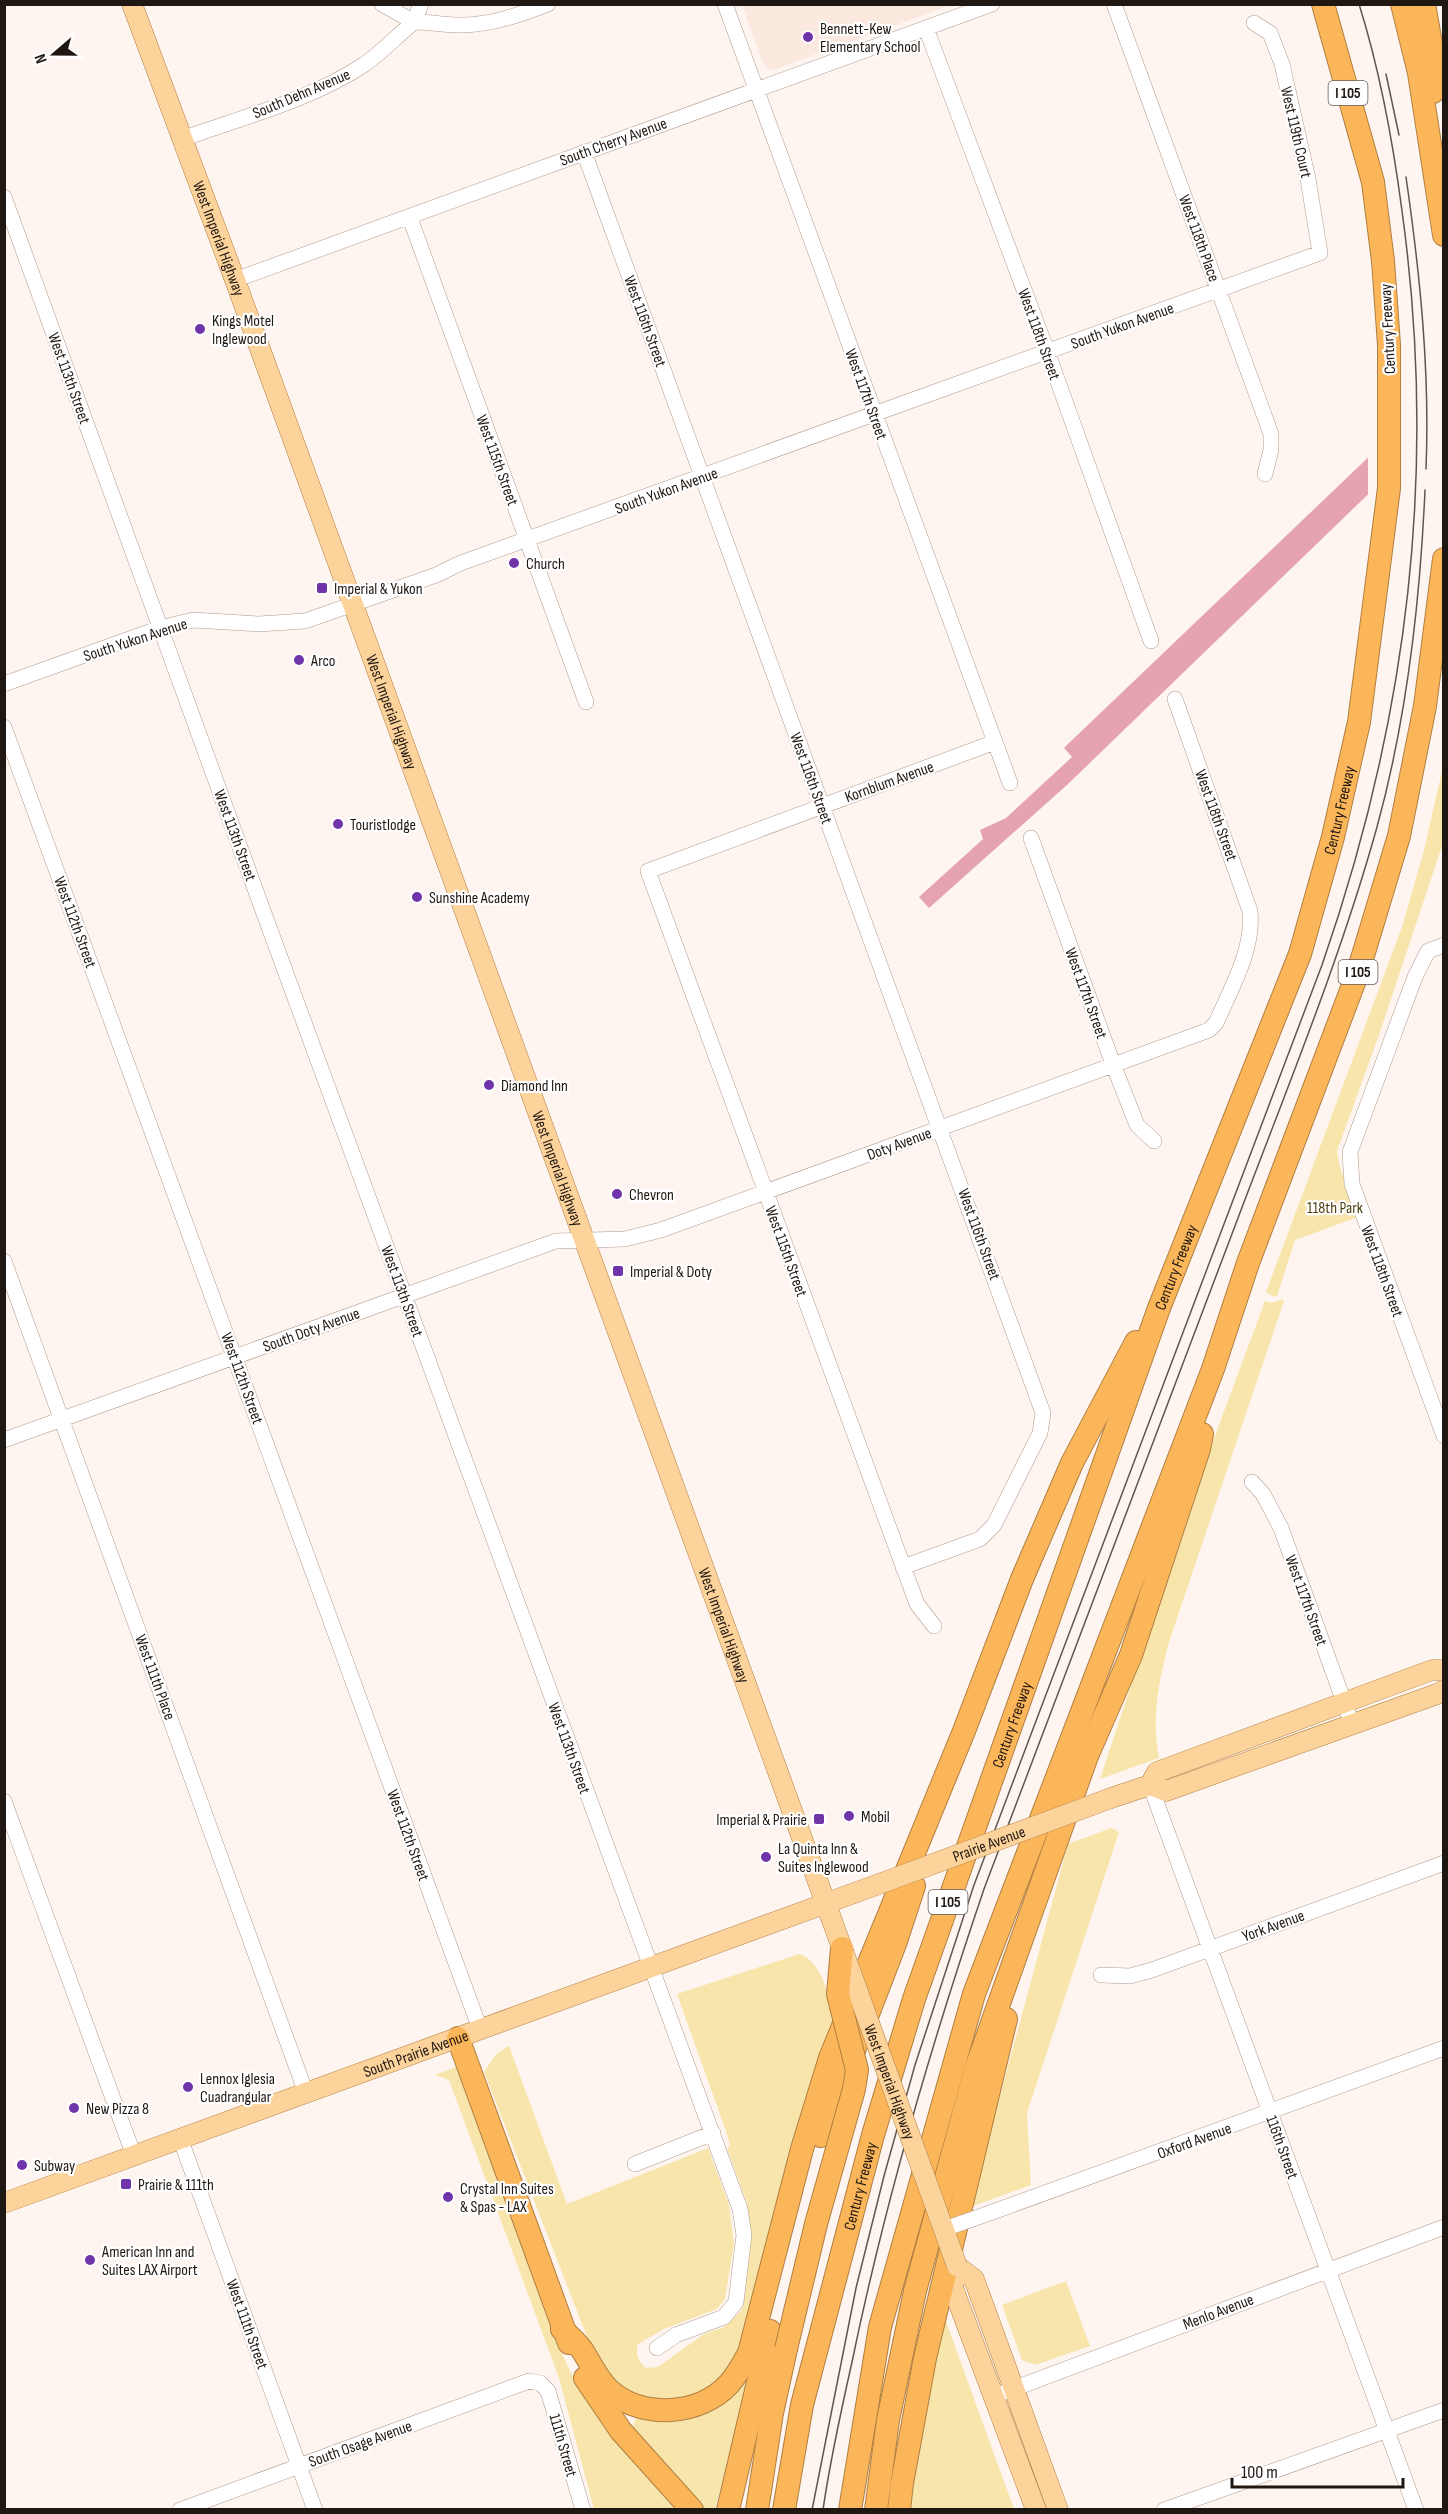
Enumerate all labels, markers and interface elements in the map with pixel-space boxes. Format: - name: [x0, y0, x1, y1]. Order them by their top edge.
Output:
- place label: Bennett-Kew Elementary School: [820, 20, 920, 57]
- north arrow: [24, 24, 84, 84]
- marker: Bennett-Kew Elementary School: [801, 30, 815, 44]
- text: N: [31, 51, 52, 66]
- street label: South Dehn Avenue: [250, 65, 353, 123]
- road number: I 105: [1328, 81, 1368, 105]
- street label: West 119th Court: [1276, 85, 1315, 180]
- street label: South Cherry Avenue: [557, 114, 670, 171]
- street label: West Imperial Highway: [188, 179, 248, 299]
- street label: West 118th Place: [1174, 193, 1223, 284]
- street label: West 116th Street: [619, 273, 670, 370]
- street label: Century Freeway: [1377, 283, 1400, 374]
- street label: West 118th Street: [1013, 286, 1064, 383]
- street label: South Yukon Avenue: [1068, 299, 1177, 354]
- place label: Kings Motel Inglewood: [212, 312, 274, 349]
- marker: Kings Motel Inglewood: [193, 322, 207, 336]
- street label: West 113th Street: [43, 330, 94, 427]
- street label: West 117th Street: [840, 346, 891, 443]
- street label: West 115th Street: [471, 412, 522, 509]
- street label: South Yukon Avenue: [612, 464, 721, 519]
- place label: Church: [526, 555, 565, 574]
- marker: Church: [507, 556, 521, 570]
- place label: Imperial & Yukon: [334, 580, 423, 599]
- marker: Imperial & Yukon: [315, 581, 329, 595]
- street label: South Yukon Avenue: [81, 615, 190, 666]
- place label: Arco: [310, 652, 335, 671]
- street label: West Imperial Highway: [361, 652, 420, 772]
- marker: Arco: [292, 653, 306, 667]
- street label: West 116th Street: [785, 730, 836, 827]
- street label: Kornblum Avenue: [842, 758, 937, 807]
- street label: Century Freeway: [1320, 764, 1360, 857]
- street label: West 118th Street: [1190, 767, 1241, 864]
- street label: West 113th Street: [209, 787, 260, 884]
- place label: Touristlodge: [350, 816, 416, 835]
- marker: Touristlodge: [331, 817, 345, 831]
- street label: West 112th Street: [49, 874, 100, 971]
- place label: Sunshine Academy: [429, 889, 530, 908]
- marker: Sunshine Academy: [410, 890, 424, 904]
- street label: West 117th Street: [1060, 945, 1111, 1042]
- road number: I 105: [1338, 960, 1378, 984]
- place label: Diamond Inn: [501, 1077, 568, 1096]
- marker: Diamond Inn: [482, 1078, 496, 1092]
- street label: West Imperial Highway: [527, 1109, 587, 1229]
- street label: Doty Avenue: [865, 1124, 934, 1165]
- place label: Chevron: [629, 1186, 674, 1205]
- street label: West 116th Street: [953, 1186, 1004, 1283]
- marker: Chevron: [610, 1187, 624, 1201]
- park label: 118th Park: [1307, 1199, 1363, 1218]
- street label: West 115th Street: [760, 1203, 811, 1300]
- street label: Century Freeway: [1151, 1222, 1202, 1313]
- street label: West 118th Street: [1356, 1223, 1407, 1320]
- street label: West 113th Street: [376, 1243, 427, 1340]
- place label: Imperial & Doty: [630, 1263, 712, 1282]
- marker: Imperial & Doty: [611, 1264, 625, 1278]
- street label: South Doty Avenue: [260, 1304, 363, 1357]
- street label: West 112th Street: [216, 1330, 267, 1427]
- street label: West 117th Street: [1280, 1552, 1331, 1649]
- street label: West Imperial Highway: [693, 1565, 753, 1686]
- street label: West 111th Place: [130, 1632, 179, 1723]
- street label: Century Freeway: [989, 1679, 1037, 1771]
- street label: West 113th Street: [543, 1700, 594, 1797]
- street label: West 112th Street: [382, 1787, 433, 1884]
- place label: Mobil: [861, 1808, 890, 1827]
- marker: Mobil: [842, 1809, 856, 1823]
- place label: Imperial & Prairie: [716, 1811, 807, 1830]
- marker: Imperial & Prairie: [812, 1812, 826, 1826]
- street label: Prairie Avenue: [950, 1823, 1028, 1867]
- place label: La Quinta Inn & Suites Inglewood: [778, 1840, 869, 1877]
- marker: La Quinta Inn & Suites Inglewood: [759, 1850, 773, 1864]
- road number: I 105: [928, 1890, 968, 1914]
- street label: York Avenue: [1240, 1906, 1307, 1946]
- street label: West Imperial Highway: [859, 2022, 918, 2142]
- street label: South Prairie Avenue: [361, 2027, 471, 2082]
- place label: Lennox Iglesia Cuadrangular: [200, 2070, 275, 2107]
- marker: Lennox Iglesia Cuadrangular: [181, 2080, 195, 2094]
- place label: New Pizza 8: [86, 2100, 149, 2119]
- marker: New Pizza 8: [67, 2101, 81, 2115]
- street label: 116th Street: [1261, 2113, 1302, 2182]
- street label: Oxford Avenue: [1155, 2119, 1234, 2164]
- street label: Century Freeway: [840, 2140, 882, 2232]
- place label: Subway: [34, 2157, 75, 2176]
- marker: Subway: [15, 2158, 29, 2172]
- place label: Prairie & 111th: [138, 2176, 214, 2195]
- marker: Prairie & 111th: [119, 2177, 133, 2191]
- place label: Crystal Inn Suites & Spas - LAX: [460, 2180, 554, 2217]
- marker: Crystal Inn Suites & Spas - LAX: [441, 2190, 455, 2204]
- place label: American Inn and Suites LAX Airport: [101, 2243, 198, 2280]
- marker: American Inn and Suites LAX Airport: [83, 2253, 97, 2267]
- street label: West 111th Street: [222, 2277, 272, 2372]
- street label: Menlo Avenue: [1181, 2290, 1257, 2335]
- street label: 111th Street: [545, 2412, 581, 2479]
- street label: South Osage Avenue: [306, 2417, 415, 2472]
- scale bar: [1232, 2451, 1403, 2489]
- text: 100 m: [1241, 2462, 1278, 2483]

